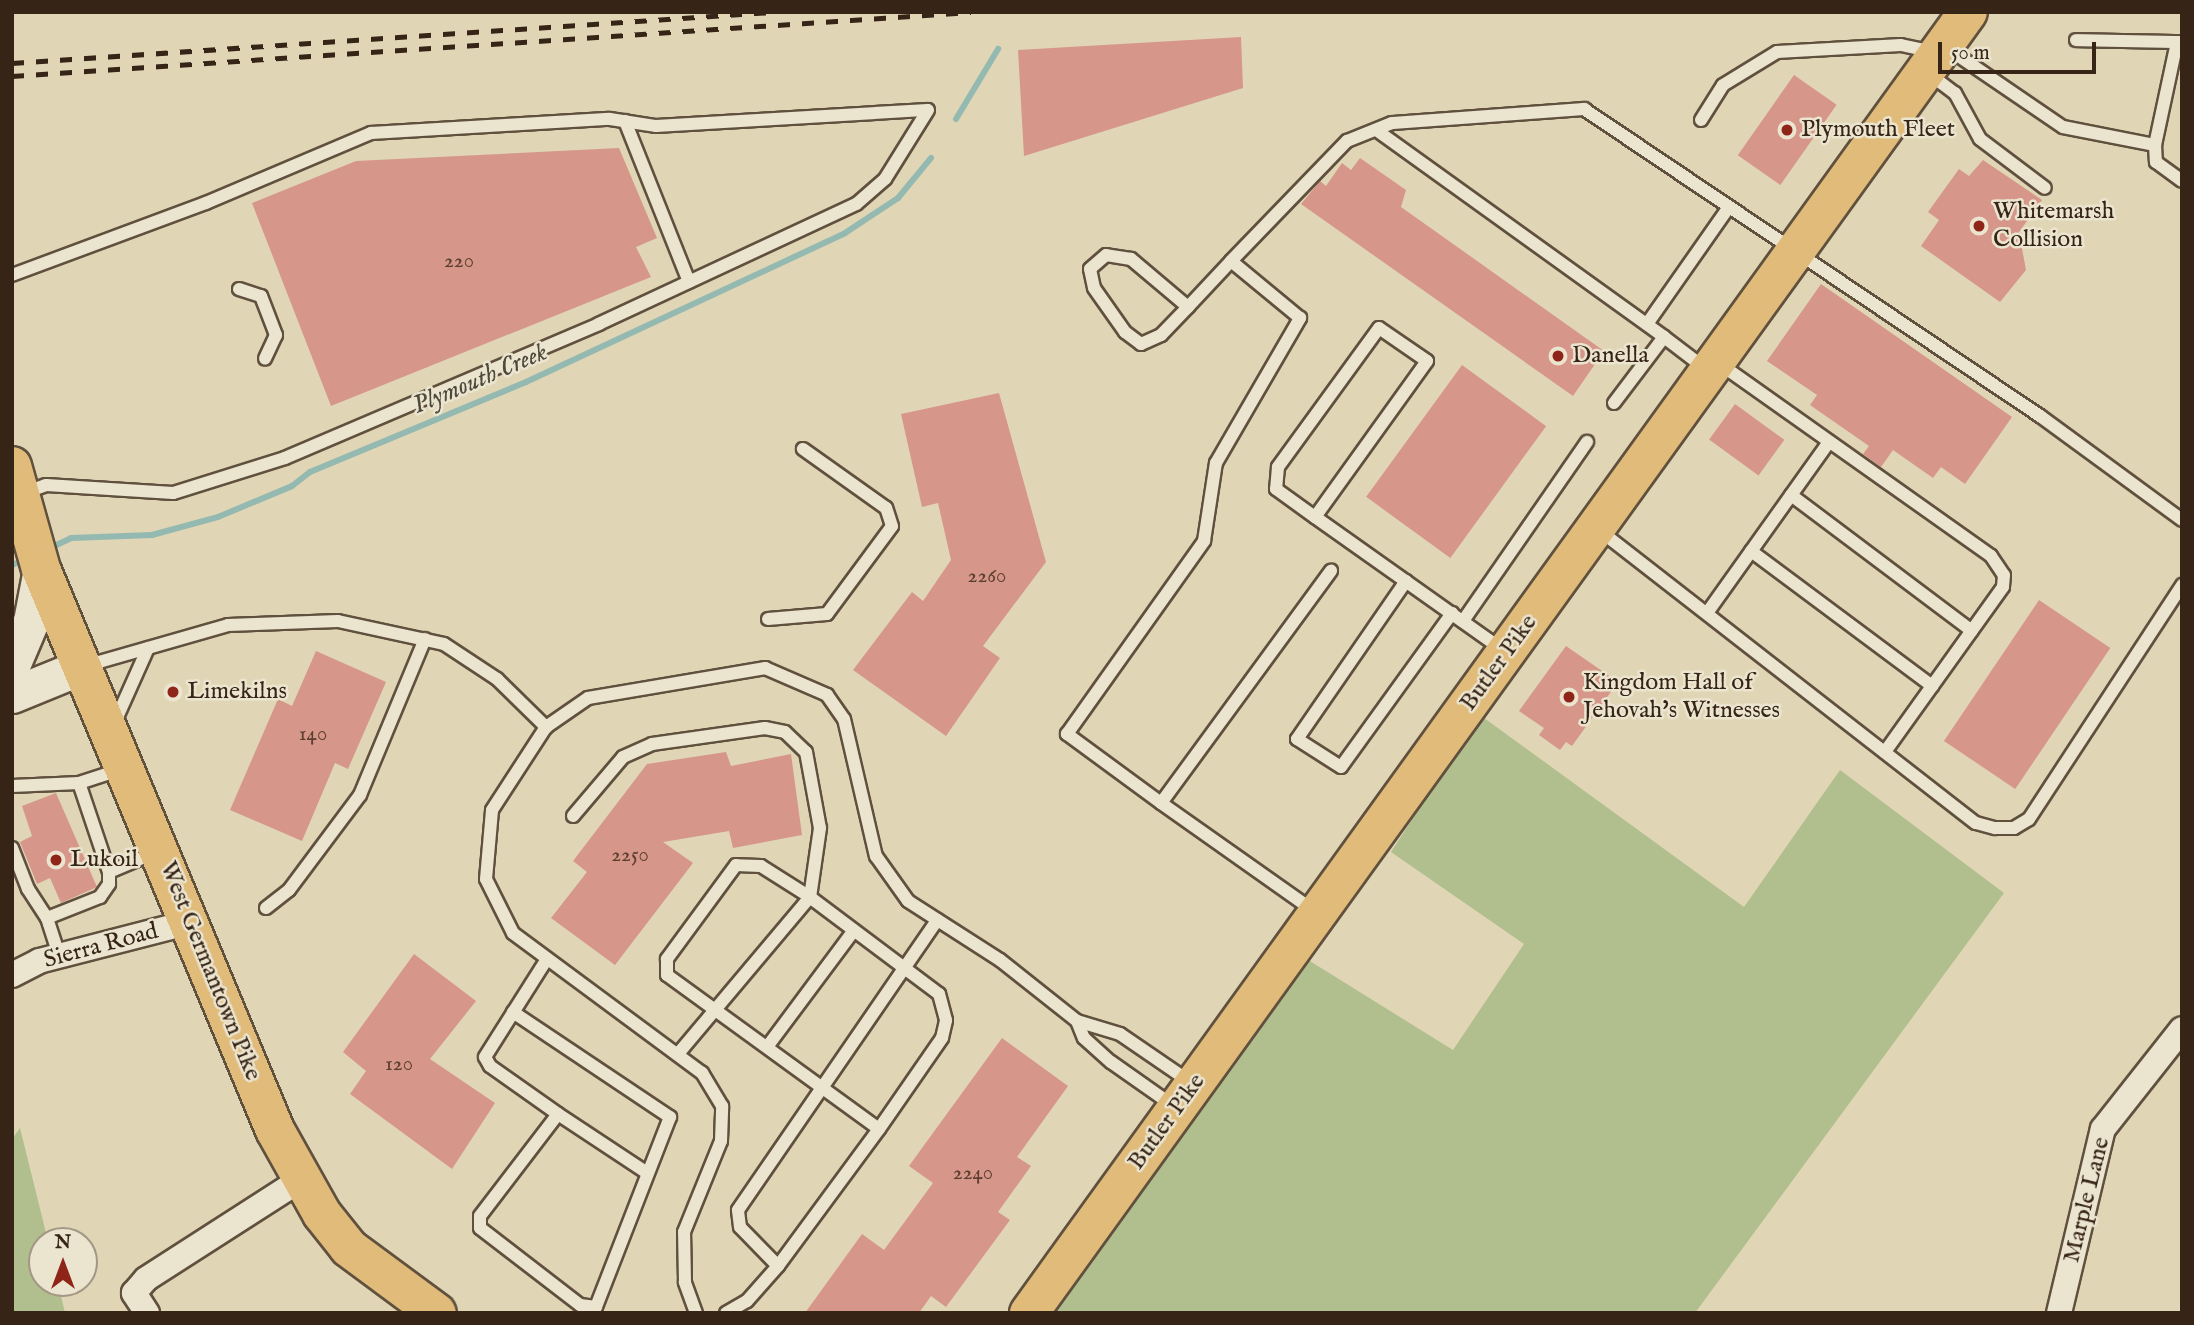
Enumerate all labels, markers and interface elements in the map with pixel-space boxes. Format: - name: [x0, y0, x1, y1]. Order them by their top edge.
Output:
- scale bar: [1942, 28, 2100, 72]
- text: 50 m: [1951, 40, 1990, 67]
- place label: Plymouth Fleet: [1801, 116, 1955, 144]
- marker: Plymouth Fleet: [1779, 122, 1795, 138]
- place label: Whitemarsh Collision: [1993, 198, 2114, 254]
- marker: Whitemarsh Collision: [1971, 218, 1987, 234]
- house number: 220: [444, 249, 474, 275]
- water label: Plymouth Creek: [408, 337, 552, 421]
- place label: Danella: [1572, 342, 1649, 370]
- marker: Danella: [1550, 348, 1566, 364]
- house number: 2260: [968, 564, 1006, 590]
- street label: Butler Pike: [1454, 609, 1544, 717]
- place label: Kingdom Hall of Jehovah's Witnesses: [1583, 669, 1780, 725]
- place label: Limekilns: [187, 678, 287, 706]
- marker: Limekilns: [165, 684, 181, 700]
- marker: Kingdom Hall of Jehovah's Witnesses: [1561, 689, 1577, 705]
- house number: 140: [299, 722, 327, 748]
- house number: 2250: [611, 843, 649, 869]
- place label: Lukoil: [70, 846, 138, 874]
- marker: Lukoil: [48, 852, 64, 868]
- street label: West Germantown Pike: [153, 857, 267, 1085]
- street label: Sierra Road: [41, 917, 161, 975]
- house number: 120: [385, 1052, 413, 1078]
- street label: Butler Pike: [1122, 1068, 1212, 1176]
- street label: Marple Lane: [2057, 1134, 2117, 1266]
- house number: 2240: [953, 1161, 993, 1187]
- north arrow: [28, 1227, 98, 1297]
- text: N: [55, 1231, 71, 1255]

